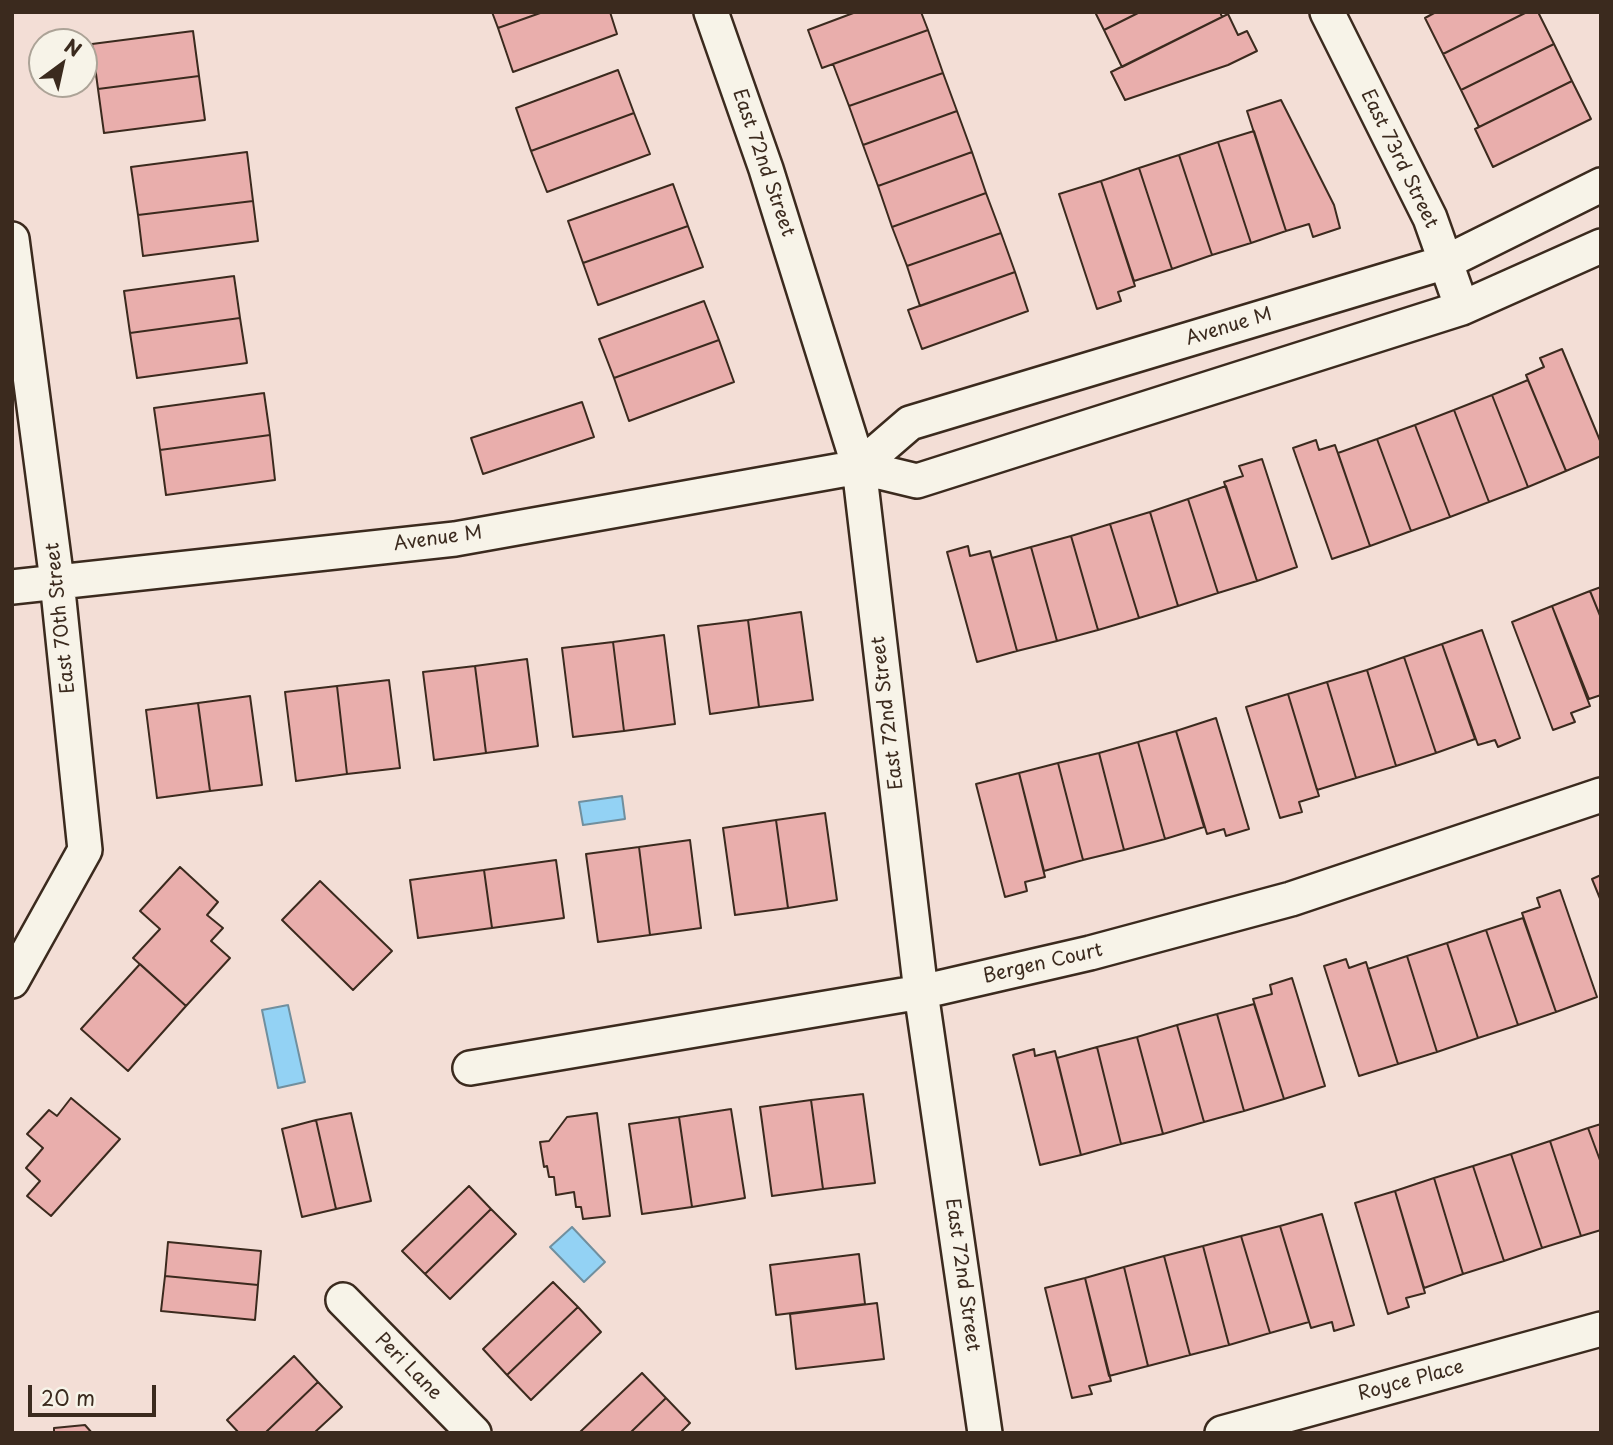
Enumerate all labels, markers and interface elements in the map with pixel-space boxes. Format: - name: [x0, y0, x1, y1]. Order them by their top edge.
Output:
- north arrow: [28, 28, 98, 98]
- text: N: [59, 31, 87, 63]
- street label: East 72nd Street: [727, 86, 799, 240]
- street label: East 73rd Street: [1356, 86, 1442, 232]
- street label: Avenue M: [1183, 303, 1275, 351]
- street label: Avenue M: [392, 522, 484, 556]
- street label: East 70th Street: [42, 541, 80, 695]
- street label: East 72nd Street: [867, 635, 909, 791]
- street label: Bergen Court: [981, 939, 1105, 989]
- street label: East 72nd Street: [940, 1197, 984, 1353]
- street label: Peri Lane: [370, 1329, 446, 1405]
- street label: Royce Place: [1356, 1356, 1466, 1406]
- scale bar: [32, 1372, 159, 1416]
- text: 20 m: [41, 1381, 95, 1413]

